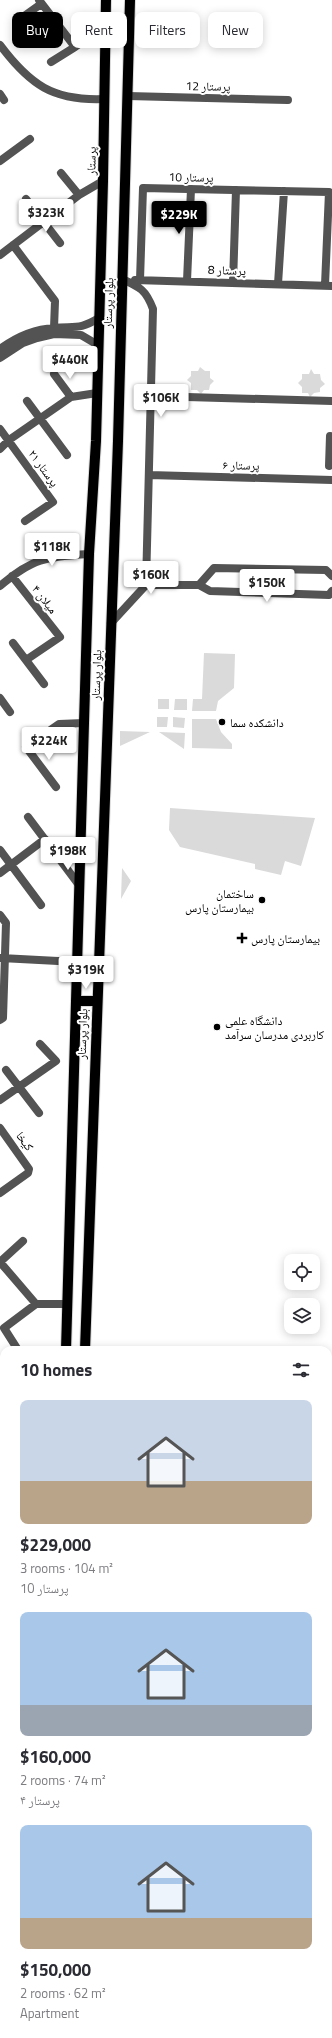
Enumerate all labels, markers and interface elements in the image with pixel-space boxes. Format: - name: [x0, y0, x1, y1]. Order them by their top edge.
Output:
- chip: Buy: [12, 12, 63, 48]
- chip: Rent: [71, 12, 127, 48]
- chip: Filters: [135, 12, 200, 48]
- chip: New: [208, 12, 263, 48]
- street label: پرستار 12: [185, 76, 231, 96]
- street label: پرستار: [81, 146, 101, 177]
- street label: پرستار 10: [168, 167, 214, 187]
- pin: $323K: [18, 199, 74, 233]
- pin: $229K: [151, 201, 207, 235]
- text: $323K: [28, 202, 64, 222]
- text: $229K: [161, 204, 197, 224]
- street label: پرستار 8: [208, 260, 247, 280]
- street label: بلوار پرستار: [98, 277, 118, 330]
- pin: $440K: [42, 346, 98, 380]
- text: $440K: [52, 349, 88, 369]
- pin: $106K: [133, 384, 189, 418]
- text: $106K: [143, 387, 179, 407]
- street label: پرستار ۲۱: [24, 445, 64, 491]
- street label: پرستار ۶: [222, 455, 260, 475]
- pin: $118K: [24, 533, 80, 567]
- text: $118K: [34, 536, 70, 556]
- pin: $160K: [123, 561, 179, 595]
- text: $160K: [133, 564, 169, 584]
- pin: $150K: [239, 569, 295, 603]
- text: $150K: [249, 572, 285, 592]
- street label: میلان ۴: [28, 580, 62, 618]
- street label: بلوار پرستار: [86, 649, 106, 702]
- place label: دانشکده سما: [230, 713, 284, 732]
- marker: دانشکده سما: [217, 717, 227, 727]
- pin: $224K: [21, 727, 77, 761]
- text: $224K: [31, 730, 67, 750]
- pin: $198K: [40, 837, 96, 871]
- text: $198K: [50, 840, 86, 860]
- place label: ساختمان بیمارستان پارس: [185, 884, 254, 917]
- marker: ساختمان بیمارستان پارس: [257, 895, 267, 905]
- place label: بیمارستان پارس: [251, 929, 320, 948]
- marker: بیمارستان پارس: [236, 932, 248, 944]
- pin: $319K: [58, 956, 114, 990]
- text: $319K: [68, 959, 104, 979]
- street label: بلوار پرستار: [72, 1008, 92, 1061]
- place label: دانشگاه علمی کاربردی مدرسان سرآمد: [225, 1011, 324, 1044]
- marker: دانشگاه علمی کاربردی مدرسان سرآمد: [212, 1022, 222, 1032]
- street label: کیخا: [11, 1127, 39, 1155]
- map controls: [284, 1254, 320, 1334]
- button: locate: [284, 1254, 320, 1290]
- button: layers: [284, 1298, 320, 1334]
- text: 10 homes: [20, 1357, 92, 1383]
- icon: filters: [290, 1359, 312, 1381]
- icon: home: [130, 1426, 202, 1498]
- text: $229,000: [20, 1532, 91, 1558]
- text: 3 rooms · 104 m²: [20, 1558, 113, 1578]
- text: پرستار 10: [20, 1578, 69, 1598]
- icon: home: [130, 1638, 202, 1710]
- text: $160,000: [20, 1744, 91, 1770]
- text: 2 rooms · 74 m²: [20, 1770, 106, 1790]
- text: پرستار ۴: [20, 1790, 60, 1810]
- icon: home: [130, 1851, 202, 1923]
- text: $150,000: [20, 1957, 91, 1983]
- text: 2 rooms · 62 m²: [20, 1983, 106, 2003]
- text: Apartment: [20, 2003, 79, 2023]

